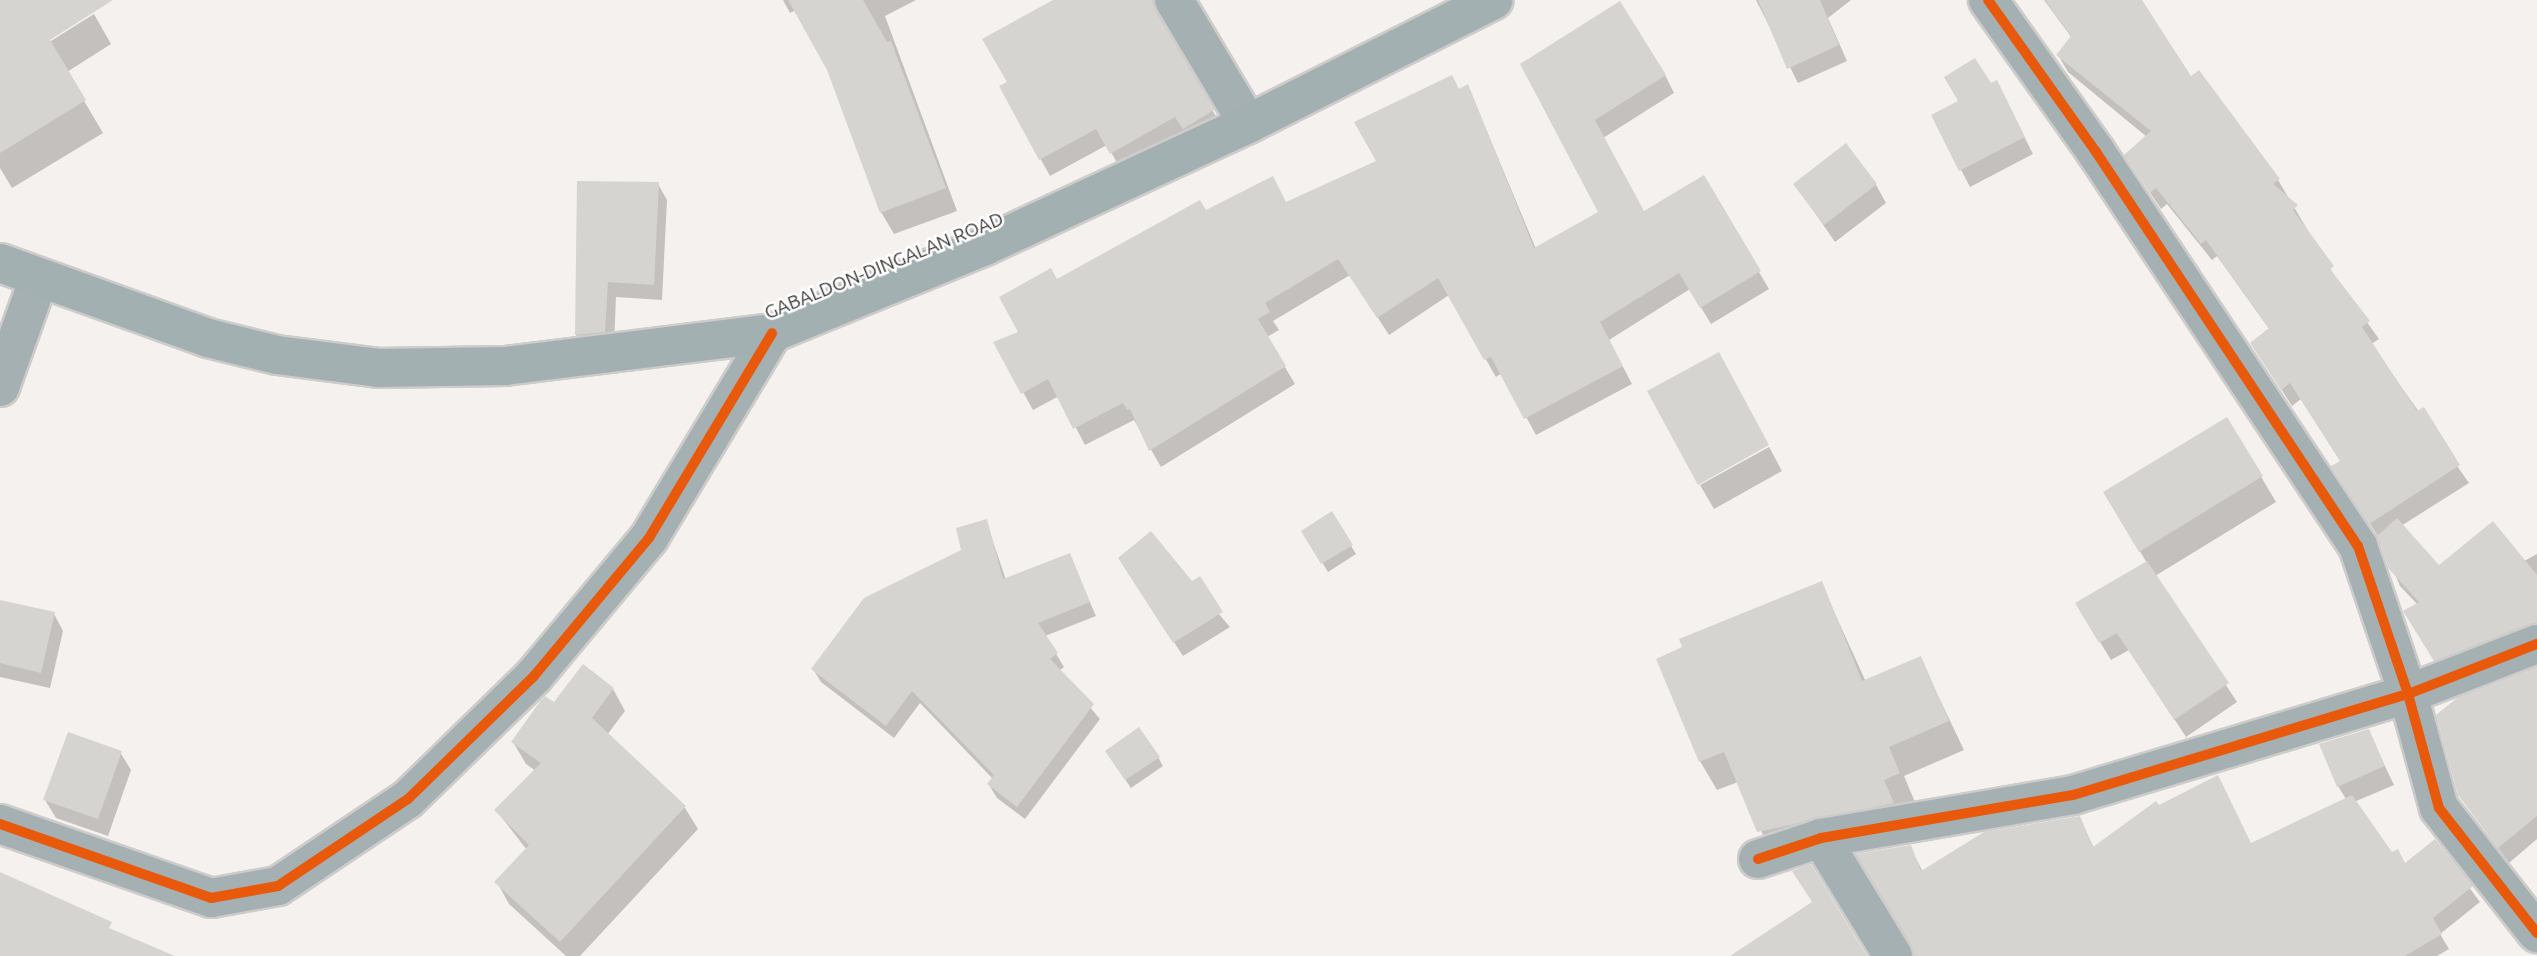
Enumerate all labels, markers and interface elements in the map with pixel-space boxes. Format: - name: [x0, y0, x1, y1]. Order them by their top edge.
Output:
- street label: GABALDON-DINGALAN ROAD: [761, 208, 1007, 324]

